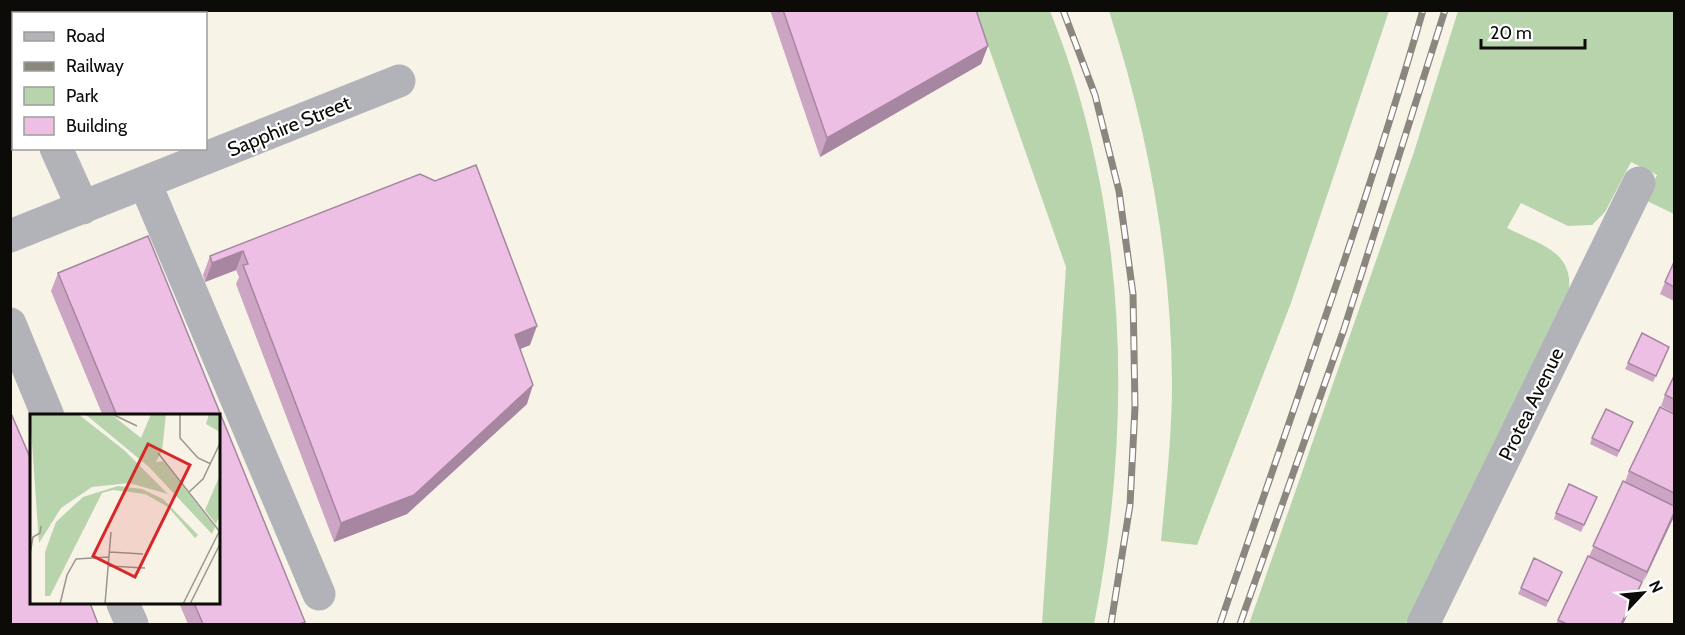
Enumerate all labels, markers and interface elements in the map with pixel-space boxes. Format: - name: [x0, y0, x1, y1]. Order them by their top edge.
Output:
- legend: [12, 12, 207, 150]
- scale bar: [1481, 12, 1584, 50]
- text: 20 m: [1490, 22, 1532, 44]
- text: Road: [66, 25, 105, 47]
- text: Railway: [66, 55, 124, 77]
- text: Park: [66, 85, 99, 107]
- street label: Sapphire Street: [224, 90, 354, 162]
- text: Building: [66, 115, 128, 137]
- street label: Protea Avenue: [1493, 344, 1569, 464]
- inset map: [30, 414, 220, 605]
- north arrow: [1613, 563, 1673, 623]
- text: N: [1645, 577, 1667, 596]

